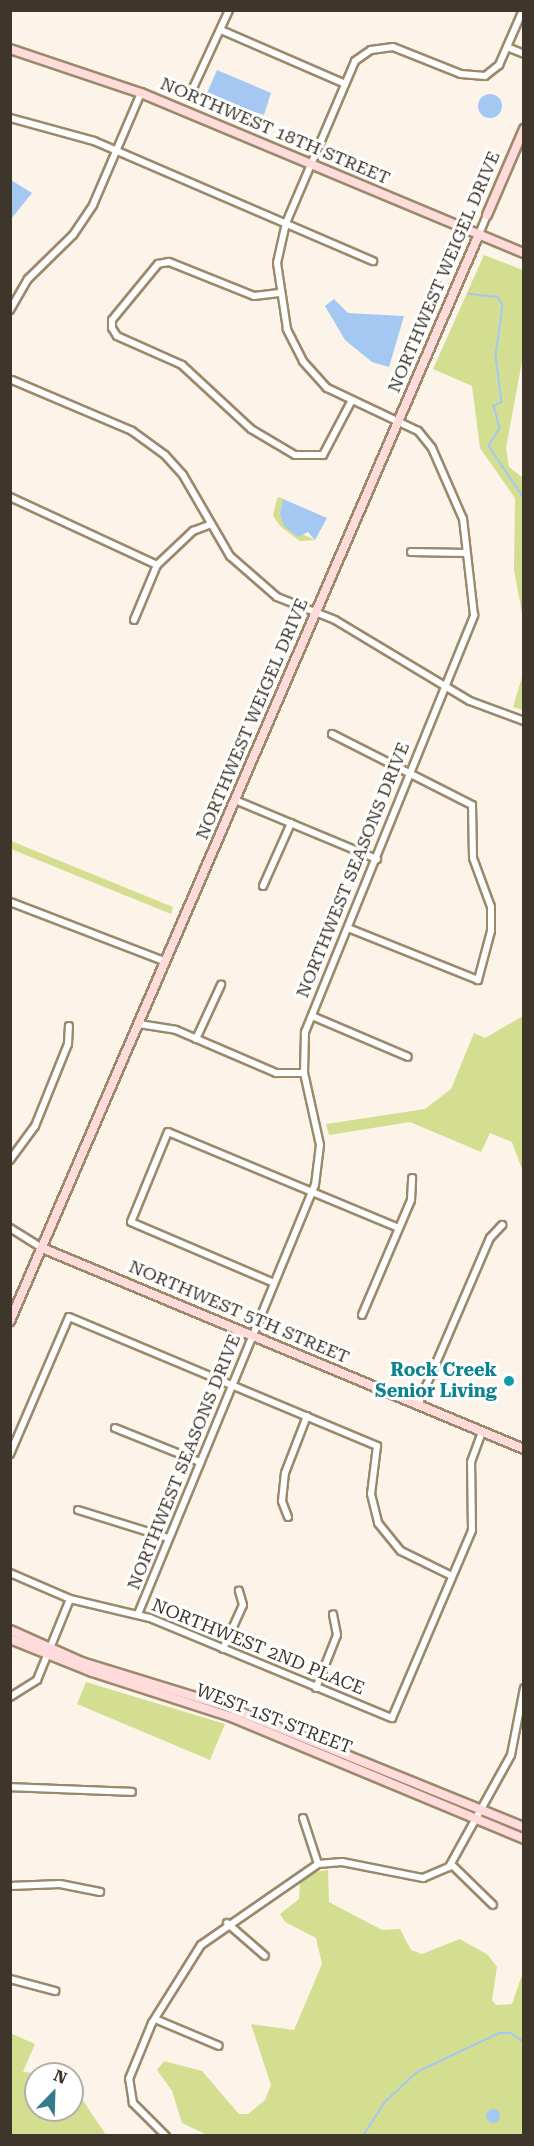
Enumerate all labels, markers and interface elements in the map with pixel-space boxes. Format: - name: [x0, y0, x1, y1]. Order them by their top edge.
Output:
- street label: NORTHWEST 18TH STREET: [157, 73, 393, 189]
- street label: NORTHWEST WEIGEL DRIVE: [383, 148, 505, 396]
- street label: NORTHWEST WEIGEL DRIVE: [191, 595, 313, 843]
- street label: NORTHWEST SEASONS DRIVE: [292, 739, 414, 1001]
- street label: NORTHWEST 5TH STREET: [126, 1256, 352, 1368]
- street label: NORTHWEST SEASONS DRIVE: [123, 1331, 245, 1593]
- place label: Rock Creek Senior Living: [375, 1360, 497, 1402]
- marker: Rock Creek Senior Living: [502, 1374, 516, 1388]
- street label: NORTHWEST 2ND PLACE: [148, 1594, 368, 1700]
- street label: WEST 1ST STREET: [193, 1679, 355, 1759]
- north arrow: [24, 2062, 84, 2122]
- text: N: [51, 2066, 70, 2088]

